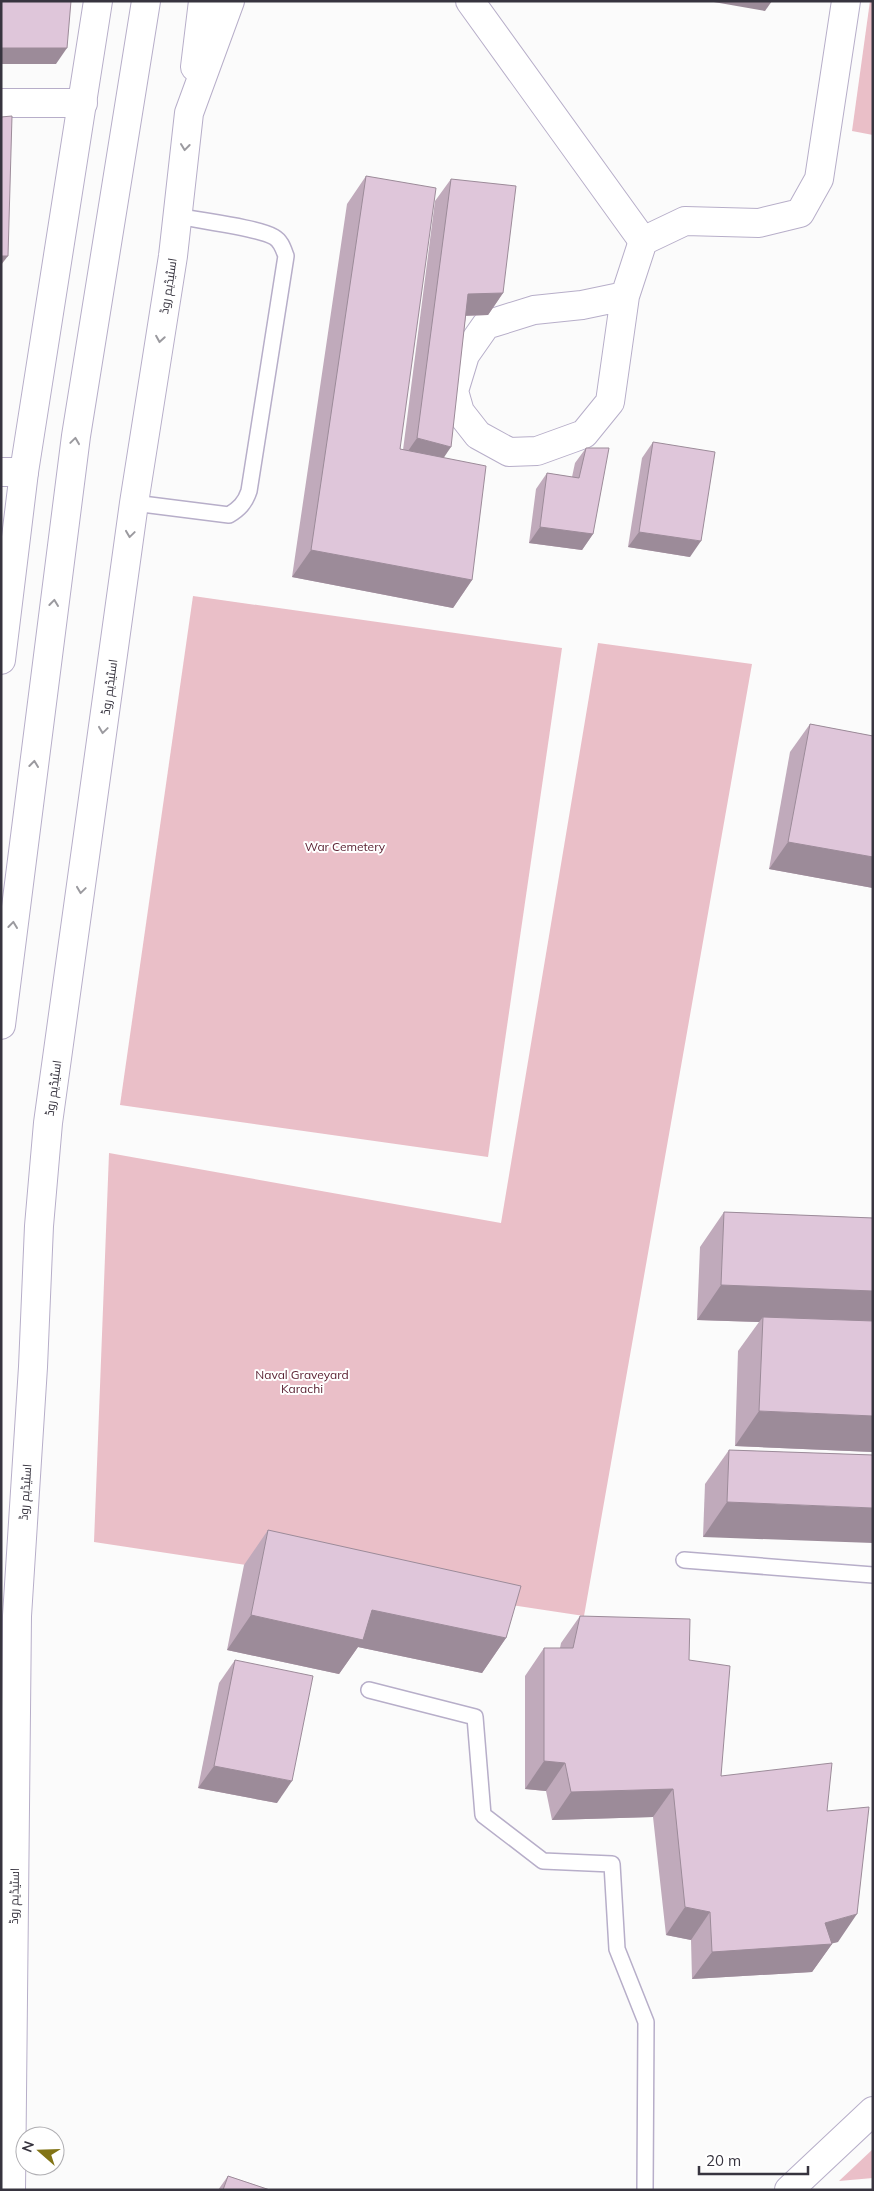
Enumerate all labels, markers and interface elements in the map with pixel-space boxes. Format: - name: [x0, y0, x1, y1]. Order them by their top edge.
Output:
- one-way arrow: [180, 144, 191, 152]
- street label: اسٹیڈیم روڈ: [156, 257, 181, 315]
- one-way arrow: [155, 335, 166, 343]
- one-way arrow: [69, 437, 80, 445]
- one-way arrow: [125, 530, 136, 538]
- one-way arrow: [49, 598, 59, 607]
- street label: اسٹیڈیم روڈ: [98, 658, 121, 716]
- one-way arrow: [98, 726, 109, 734]
- one-way arrow: [28, 759, 39, 767]
- park label: War Cemetery: [305, 839, 386, 854]
- one-way arrow: [76, 887, 87, 895]
- one-way arrow: [7, 921, 18, 929]
- street label: اسٹیڈیم روڈ: [42, 1059, 65, 1117]
- park label: Naval Graveyard Karachi: [255, 1367, 349, 1396]
- street label: اسٹیڈیم روڈ: [16, 1463, 35, 1521]
- street label: اسٹیڈیم روڈ: [6, 1868, 23, 1924]
- north arrow: [15, 2126, 65, 2176]
- text: N: [18, 2139, 38, 2155]
- scale bar: [699, 2144, 808, 2176]
- text: 20 m: [706, 2151, 741, 2170]

